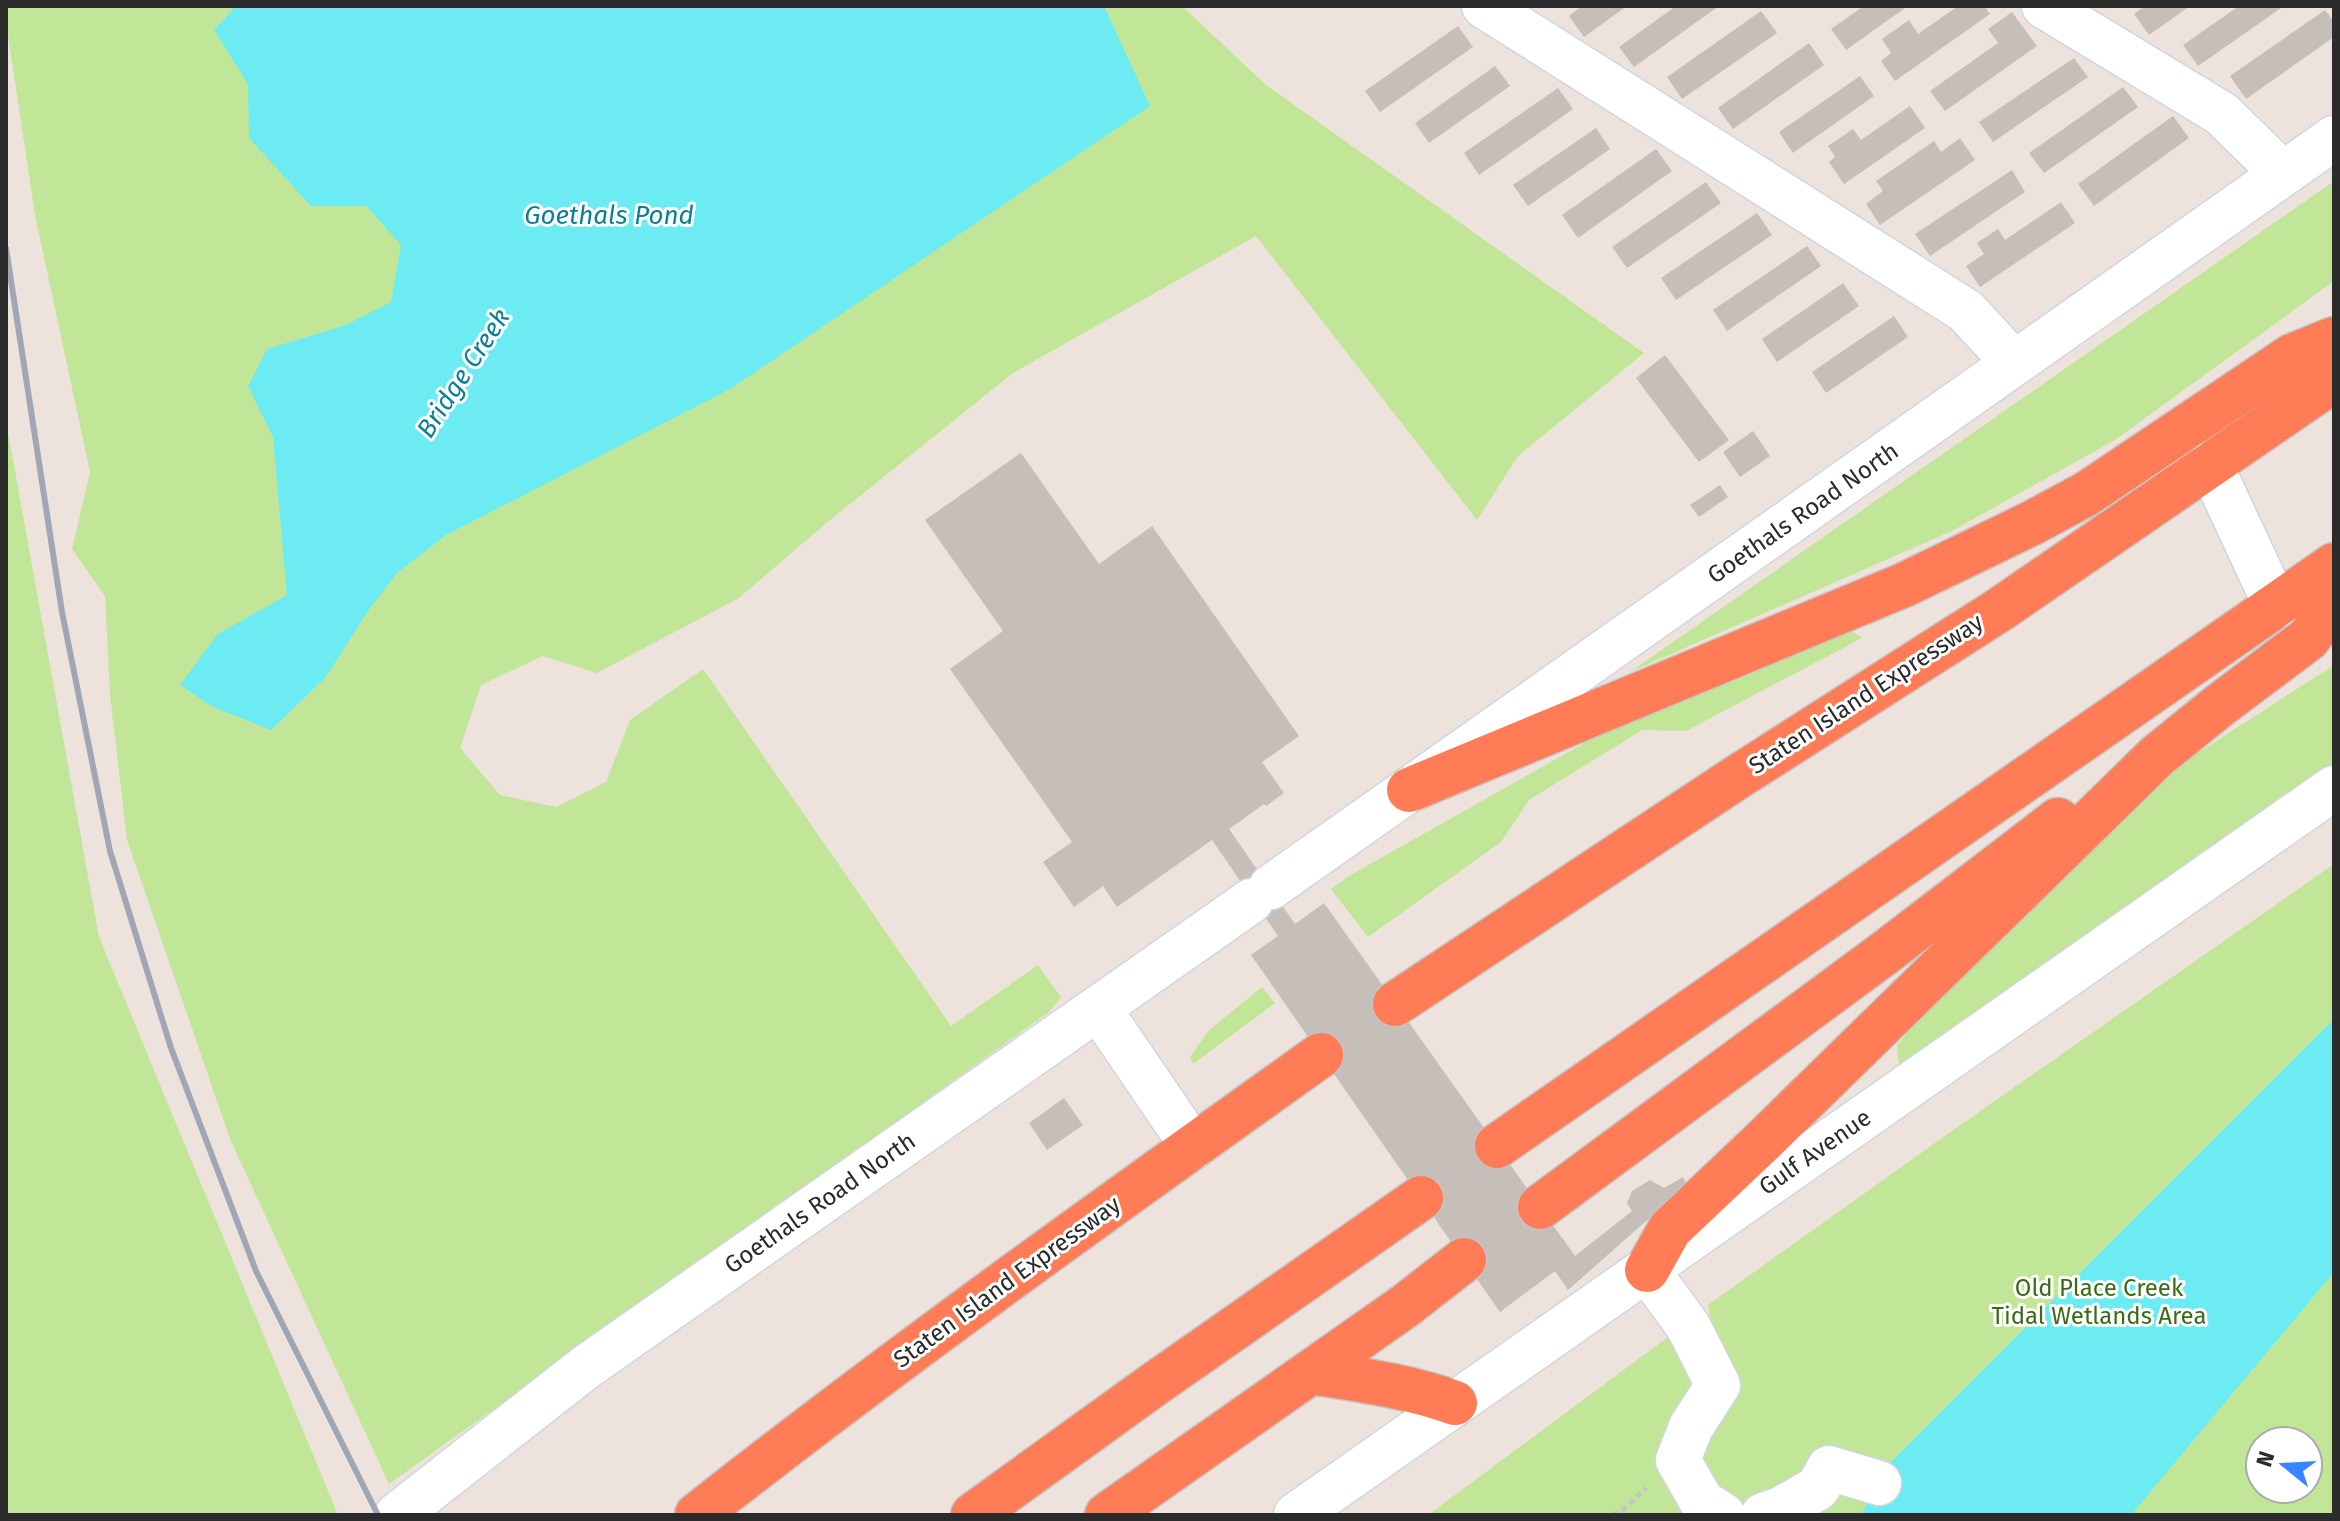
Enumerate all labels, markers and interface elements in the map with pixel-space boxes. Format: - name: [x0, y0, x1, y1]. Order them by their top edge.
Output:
- water label: Goethals Pond: [524, 200, 694, 231]
- water label: Bridge Creek: [410, 303, 517, 444]
- street label: Goethals Road North: [1702, 437, 1904, 589]
- street label: Staten Island Expressway: [1744, 608, 1988, 780]
- street label: Gulf Avenue: [1754, 1103, 1876, 1201]
- street label: Goethals Road North: [719, 1127, 921, 1279]
- street label: Staten Island Expressway: [888, 1190, 1126, 1374]
- park label: Old Place Creek Tidal Wetlands Area: [1992, 1274, 2206, 1330]
- north arrow: [2244, 1425, 2324, 1505]
- text: N: [2250, 1448, 2281, 1470]

